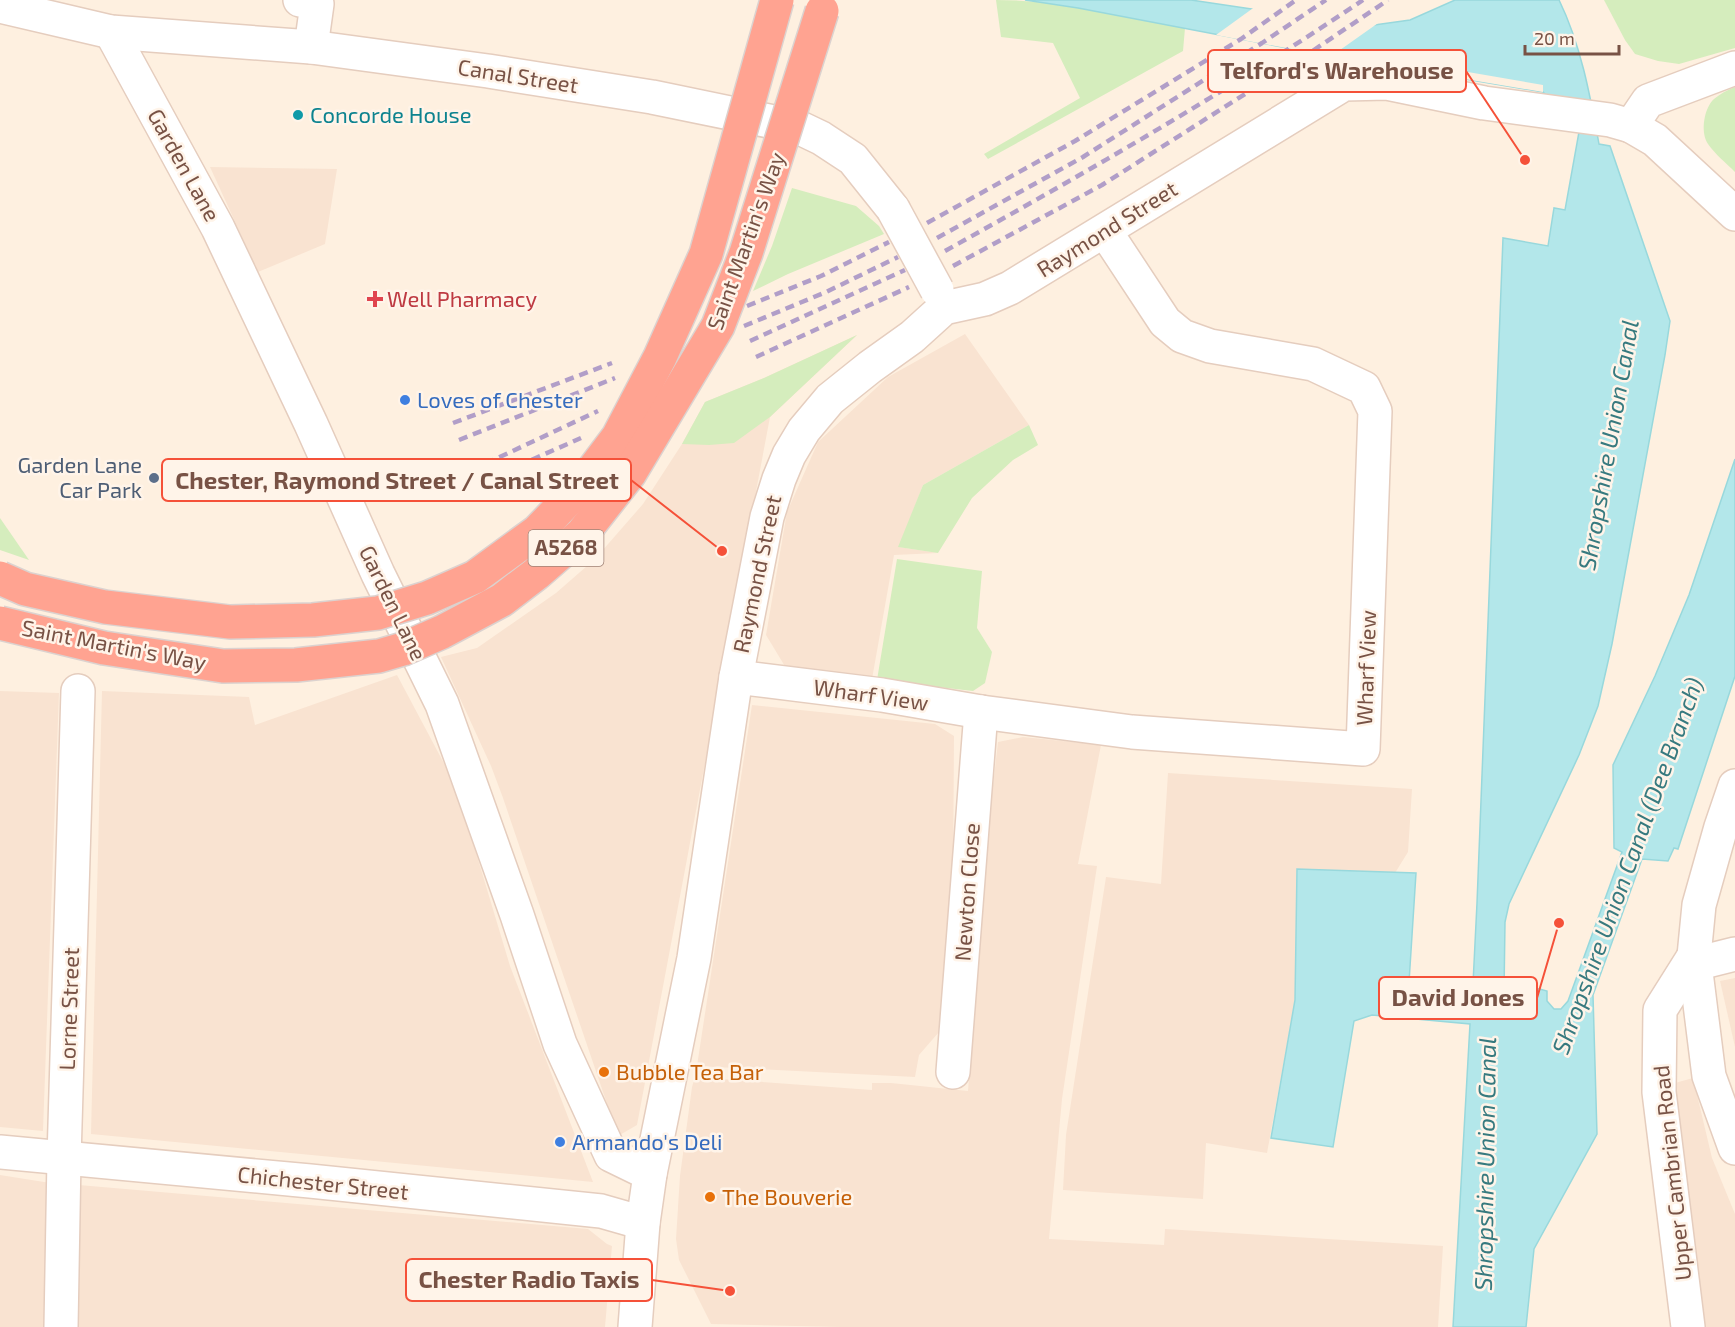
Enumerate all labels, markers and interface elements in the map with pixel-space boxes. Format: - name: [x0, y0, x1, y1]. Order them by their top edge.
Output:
- scale bar: [1525, 18, 1620, 56]
- text: 20 m: [1534, 27, 1575, 49]
- callout: Telford's Warehouse: [1208, 50, 1466, 92]
- street label: Canal Street: [456, 53, 580, 97]
- text: Telford's Warehouse: [1220, 55, 1454, 84]
- place label: Concorde House: [310, 101, 472, 127]
- street label: Garden Lane: [143, 104, 226, 225]
- marker: Concorde House: [291, 108, 305, 122]
- street label: Saint Martin's Way: [701, 148, 789, 333]
- street label: Raymond Street: [1032, 175, 1181, 282]
- place label: Well Pharmacy: [387, 285, 537, 311]
- marker: Well Pharmacy: [368, 292, 382, 306]
- water label: Shropshire Union Canal: [1571, 317, 1644, 572]
- place label: Loves of Chester: [417, 386, 583, 412]
- marker: Loves of Chester: [398, 393, 412, 407]
- place label: Garden Lane Car Park: [17, 451, 142, 502]
- callout: Chester, Raymond Street / Canal Street: [162, 459, 631, 501]
- text: Chester, Raymond Street / Canal Street: [175, 465, 619, 494]
- marker: Garden Lane Car Park: [147, 471, 161, 485]
- street label: Raymond Street: [727, 493, 785, 655]
- road number: A5268: [528, 530, 604, 566]
- street label: Garden Lane: [355, 541, 433, 664]
- street label: Wharf View: [1350, 610, 1380, 726]
- street label: Saint Martin's Way: [20, 613, 209, 675]
- street label: Wharf View: [812, 673, 930, 715]
- water label: Shropshire Union Canal (Dee Branch): [1545, 673, 1709, 1058]
- street label: Newton Close: [948, 822, 984, 962]
- street label: Lorne Street: [53, 947, 83, 1071]
- callout: David Jones: [1379, 977, 1537, 1019]
- text: David Jones: [1391, 982, 1525, 1011]
- water label: Shropshire Union Canal: [1468, 1037, 1501, 1291]
- place label: Bubble Tea Bar: [616, 1058, 764, 1084]
- street label: Upper Cambrian Road: [1647, 1064, 1695, 1282]
- marker: Bubble Tea Bar: [597, 1065, 611, 1079]
- place label: Armando's Deli: [572, 1128, 722, 1154]
- marker: Armando's Deli: [553, 1135, 567, 1149]
- street label: Chichester Street: [236, 1160, 410, 1204]
- place label: The Bouverie: [722, 1183, 852, 1209]
- marker: The Bouverie: [703, 1190, 717, 1204]
- callout: Chester Radio Taxis: [406, 1259, 652, 1301]
- text: Chester Radio Taxis: [418, 1264, 640, 1293]

